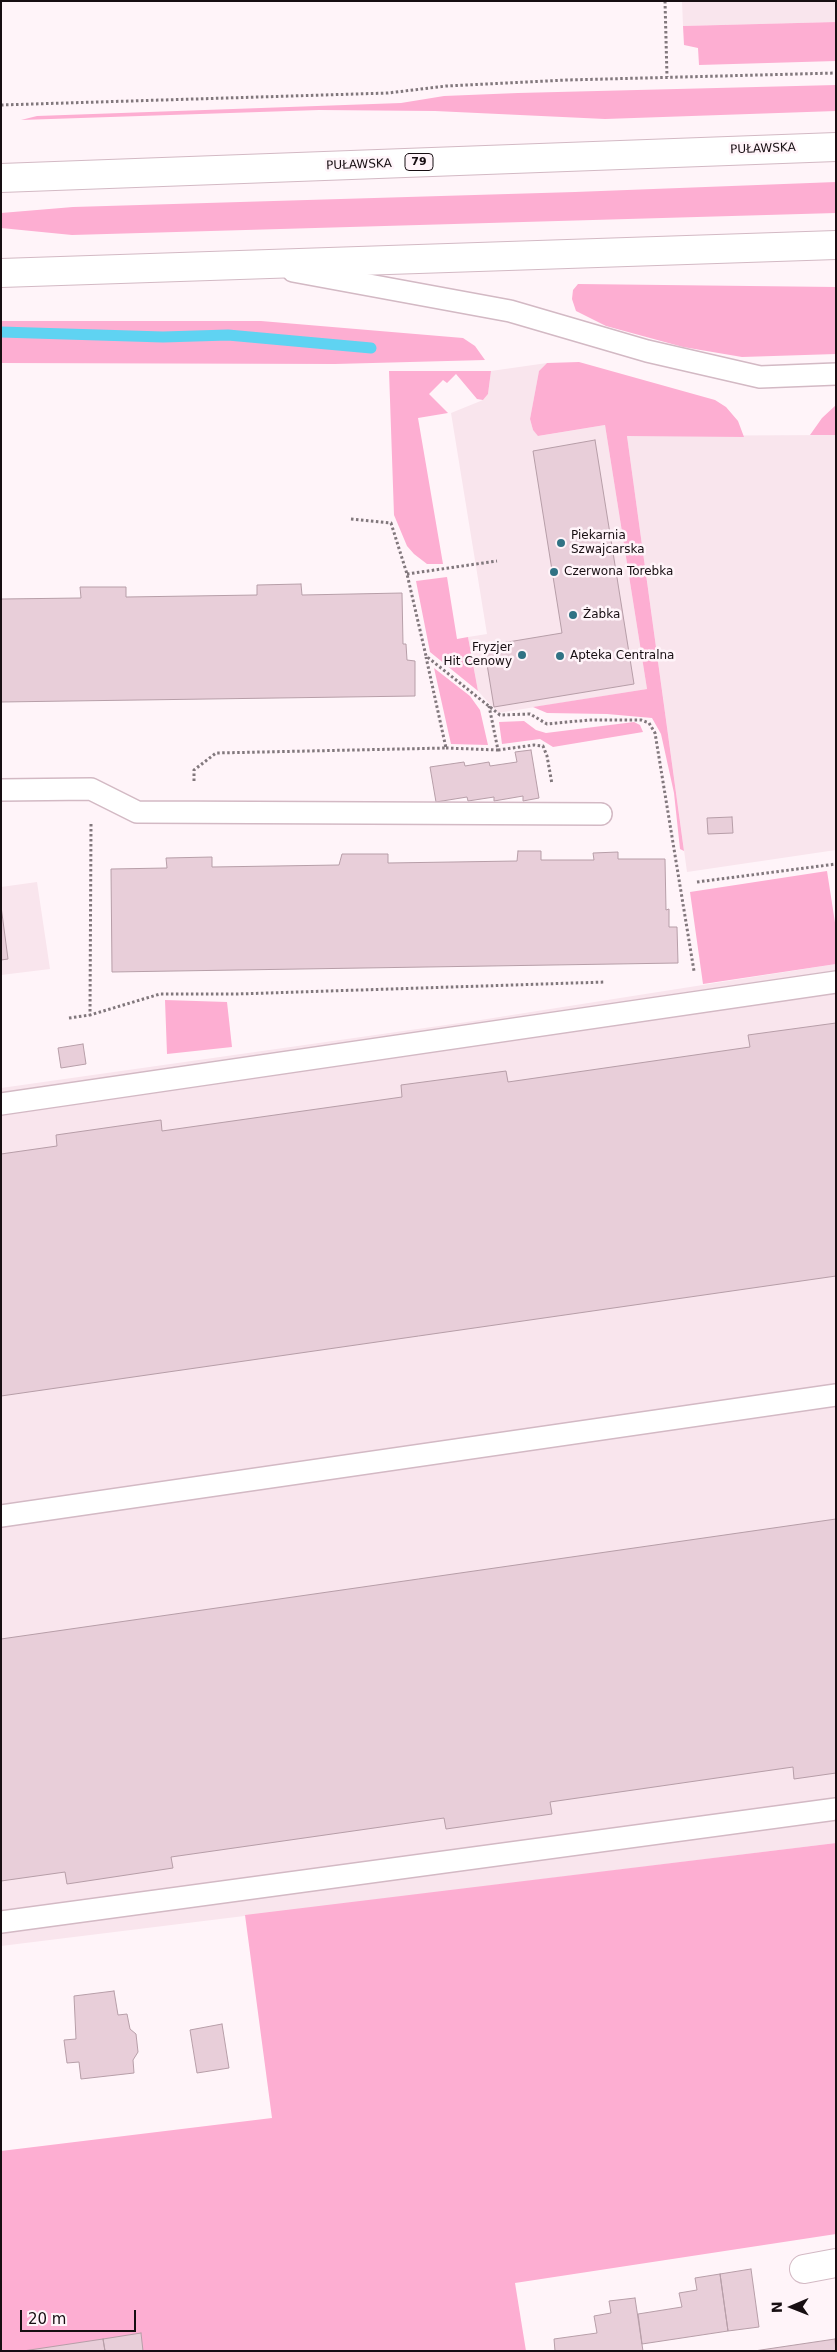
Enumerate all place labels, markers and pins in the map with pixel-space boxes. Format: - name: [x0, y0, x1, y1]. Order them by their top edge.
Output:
- place label: Piekarnia Szwajcarska: [571, 529, 645, 557]
- marker: Piekarnia Szwajcarska: [555, 537, 567, 549]
- place label: Czerwona Torebka: [564, 565, 673, 579]
- marker: Czerwona Torebka: [548, 566, 560, 578]
- place label: Żabka: [583, 608, 620, 622]
- marker: Żabka: [567, 609, 579, 621]
- place label: Fryzjer Hit Cenowy: [443, 641, 512, 669]
- marker: Fryzjer Hit Cenowy: [516, 649, 528, 661]
- place label: Apteka Centralna: [570, 649, 674, 663]
- marker: Apteka Centralna: [554, 650, 566, 662]

